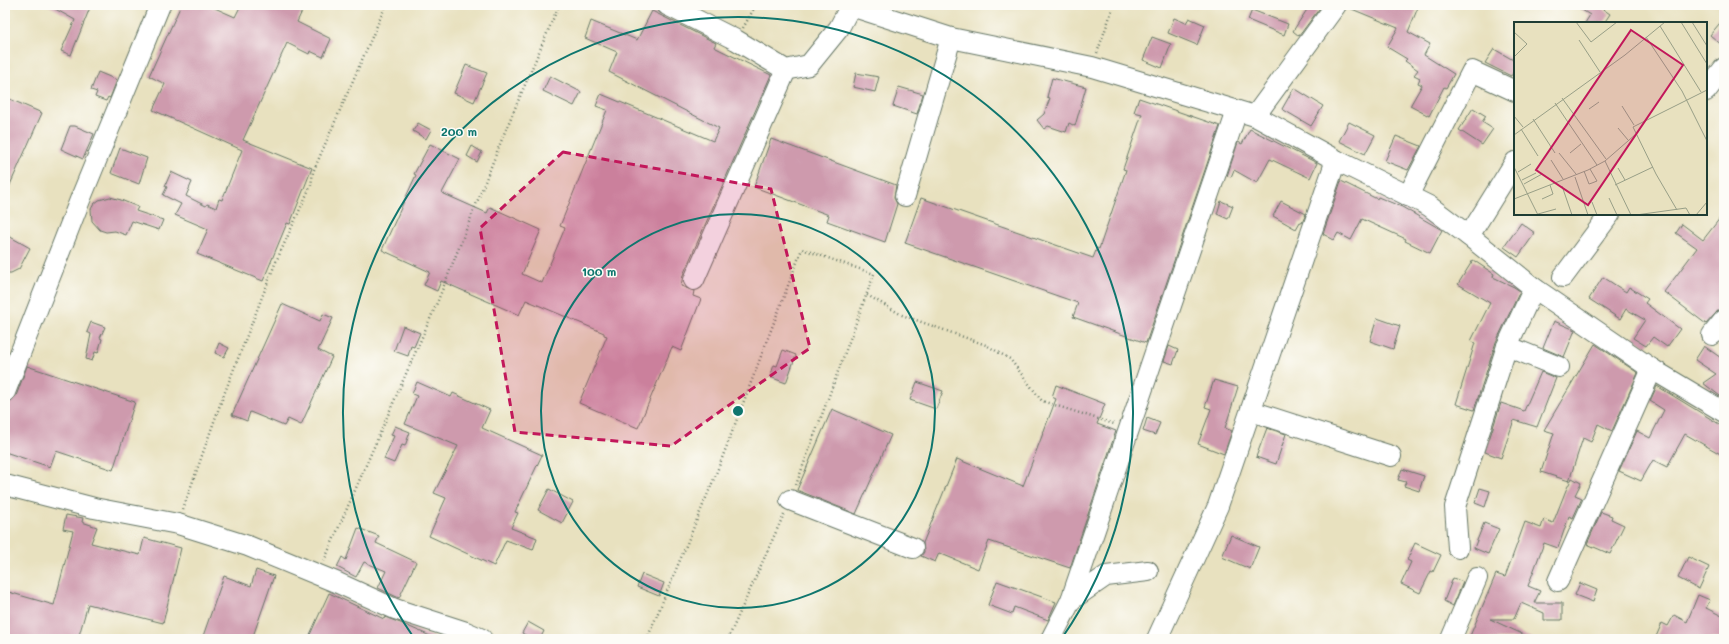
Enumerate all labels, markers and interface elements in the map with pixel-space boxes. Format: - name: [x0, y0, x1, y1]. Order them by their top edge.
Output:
- inset map: [1514, 22, 1707, 215]
- text: 200 m: [441, 123, 477, 139]
- text: 100 m: [582, 263, 616, 279]
- centre of rings: [731, 404, 745, 418]

